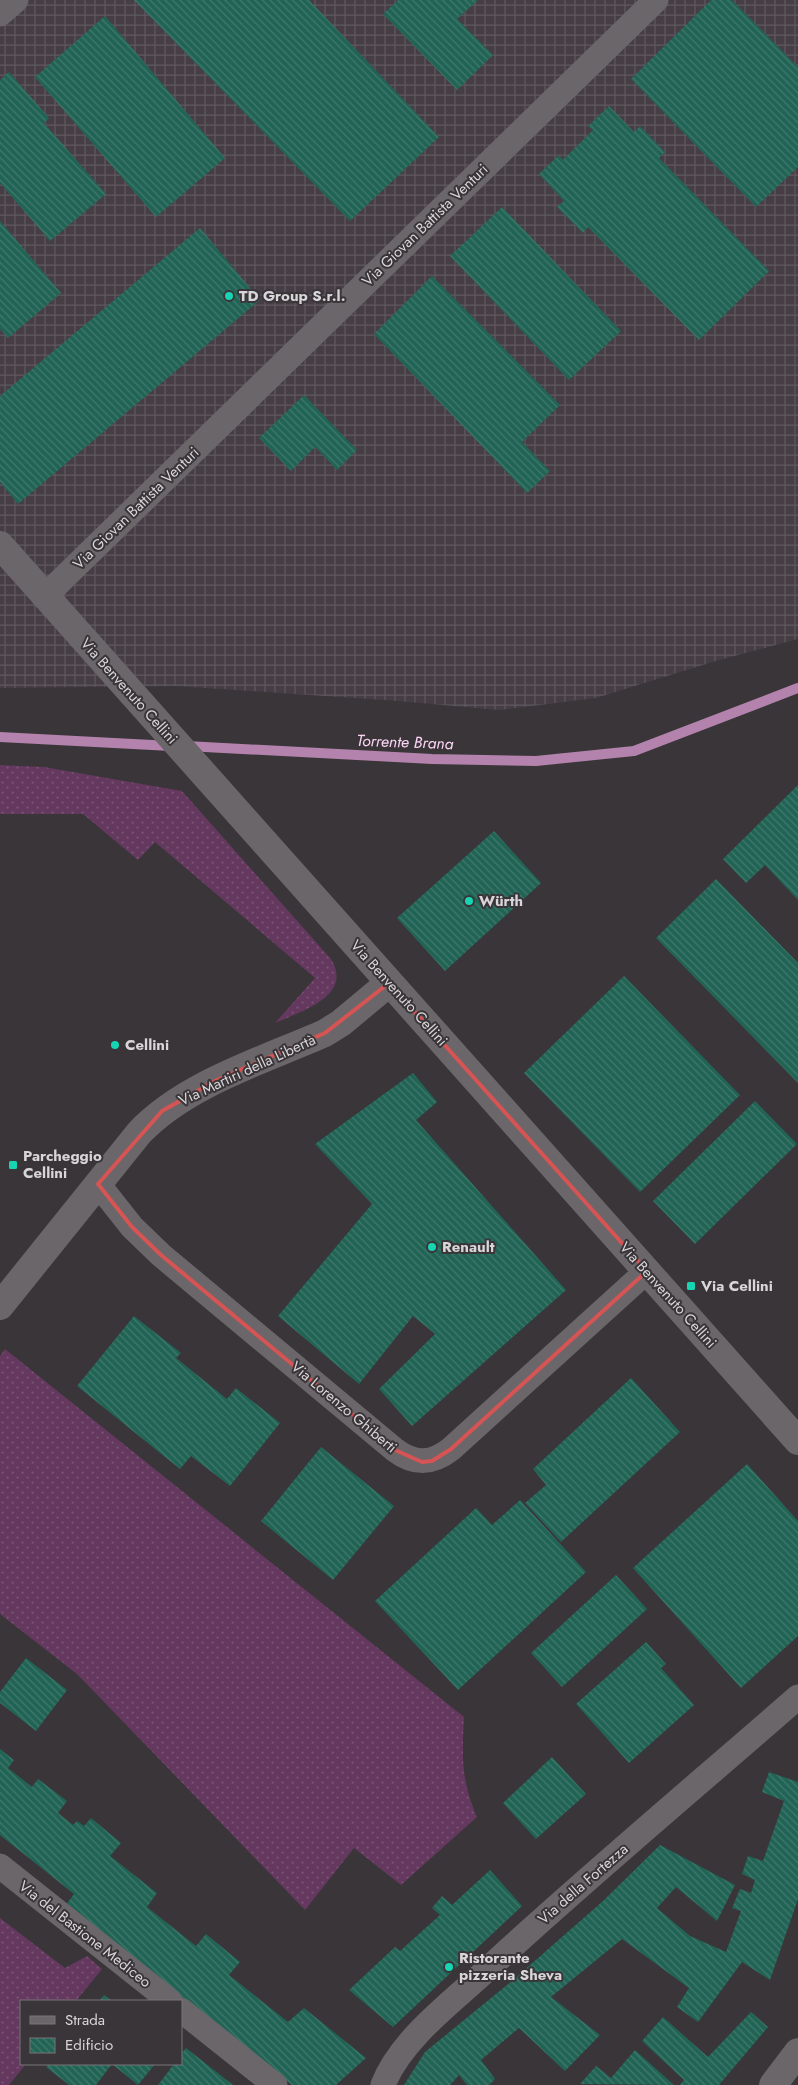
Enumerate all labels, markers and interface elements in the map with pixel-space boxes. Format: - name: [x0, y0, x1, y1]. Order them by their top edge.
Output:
- street label: Via Giovan Battista Venturi: [357, 159, 493, 291]
- place label: TD Group S.r.l.: [239, 285, 345, 307]
- marker: TD Group S.r.l.: [223, 290, 235, 302]
- street label: Via Giovan Battista Venturi: [68, 442, 204, 574]
- street label: Via Benvenuto Cellini: [75, 633, 183, 749]
- water label: Torrente Brana: [356, 729, 454, 755]
- place label: Würth: [479, 890, 523, 912]
- marker: Würth: [463, 895, 475, 907]
- street label: Via Benvenuto Cellini: [345, 935, 453, 1051]
- street label: Via Martiri della Libertà: [175, 1029, 319, 1111]
- place label: Cellini: [125, 1034, 169, 1056]
- marker: Cellini: [109, 1039, 121, 1051]
- place label: Parcheggio Cellini: [23, 1145, 102, 1184]
- marker: Parcheggio Cellini: [7, 1159, 19, 1171]
- place label: Renault: [442, 1236, 495, 1258]
- street label: Via Benvenuto Cellini: [614, 1237, 722, 1353]
- marker: Renault: [426, 1241, 438, 1253]
- place label: Via Cellini: [700, 1275, 773, 1297]
- marker: Via Cellini: [685, 1280, 697, 1292]
- street label: Via Lorenzo Ghiberti: [286, 1356, 402, 1458]
- street label: Via della Fortezza: [533, 1839, 633, 1929]
- street label: Via del Bastione Mediceo: [14, 1875, 156, 1993]
- place label: Ristorante pizzeria Sheva: [459, 1947, 562, 1986]
- marker: Ristorante pizzeria Sheva: [443, 1961, 455, 1973]
- legend: [20, 2000, 182, 2065]
- text: Strada: [65, 2009, 105, 2031]
- text: Edificio: [65, 2034, 113, 2056]

